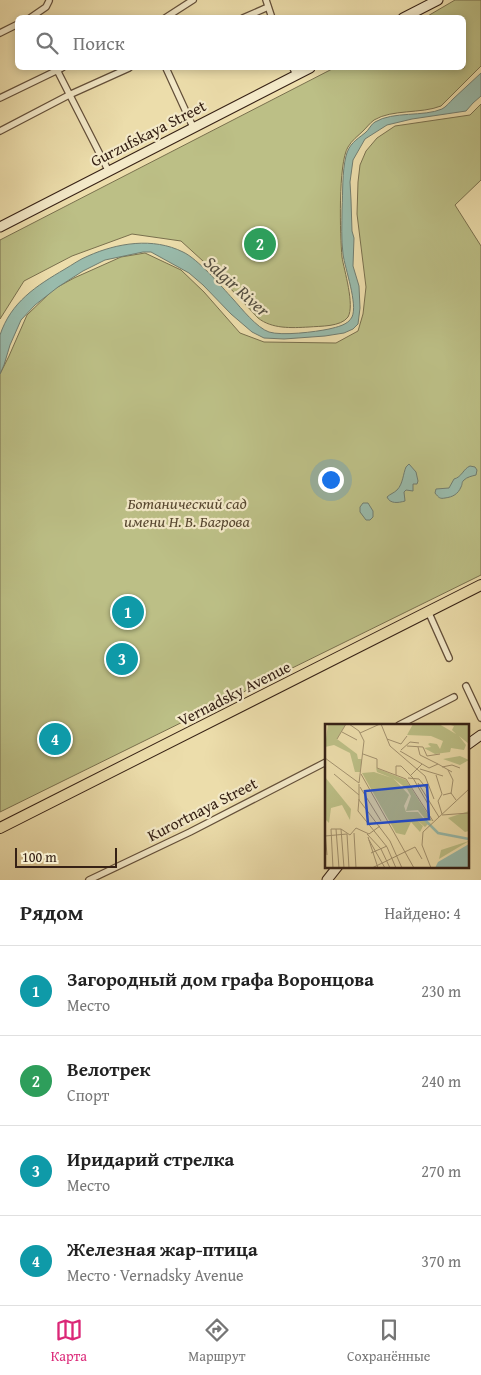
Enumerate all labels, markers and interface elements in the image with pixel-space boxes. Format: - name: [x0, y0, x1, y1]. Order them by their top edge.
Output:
- search box: [15, 15, 466, 70]
- icon: search: [33, 29, 61, 57]
- text: Поиск: [73, 29, 125, 57]
- street label: Gurzufskaya Street: [86, 93, 210, 172]
- pin: 2: [244, 225, 276, 263]
- water label: Salgir River: [198, 249, 277, 324]
- your location: [318, 467, 344, 493]
- park label: Ботанический сад имени Н. В. Багрова: [124, 491, 251, 533]
- pin: 1: [112, 593, 144, 631]
- pin: 3: [106, 640, 138, 678]
- street label: Vernadsky Avenue: [173, 654, 295, 732]
- pin: 4: [39, 720, 71, 758]
- inset map: [325, 724, 468, 868]
- street label: Kurortnaya Street: [143, 771, 262, 847]
- scale bar: [15, 845, 118, 868]
- text: 100 m: [22, 847, 57, 867]
- text: Рядом: [20, 897, 83, 928]
- text: Найдено: 4: [384, 901, 461, 925]
- text: Загородный дом графа Воронцова: [67, 965, 374, 993]
- text: 1: [32, 979, 40, 1003]
- text: 230 m: [421, 979, 461, 1003]
- text: Место: [67, 993, 110, 1017]
- text: Велотрек: [67, 1055, 151, 1083]
- text: 2: [32, 1069, 40, 1093]
- text: 240 m: [421, 1069, 461, 1093]
- text: Спорт: [67, 1083, 109, 1107]
- text: Иридарий стрелка: [67, 1145, 234, 1173]
- text: 3: [32, 1159, 40, 1183]
- text: 270 m: [421, 1159, 461, 1183]
- text: Место: [67, 1173, 110, 1197]
- text: Железная жар-птица: [67, 1235, 258, 1263]
- text: 4: [32, 1249, 40, 1273]
- text: 370 m: [421, 1249, 461, 1273]
- text: Место · Vernadsky Avenue: [67, 1263, 244, 1287]
- tab: Карта: [51, 1316, 87, 1366]
- tab: Маршрут: [188, 1316, 246, 1366]
- tab: Сохранённые: [347, 1316, 430, 1366]

